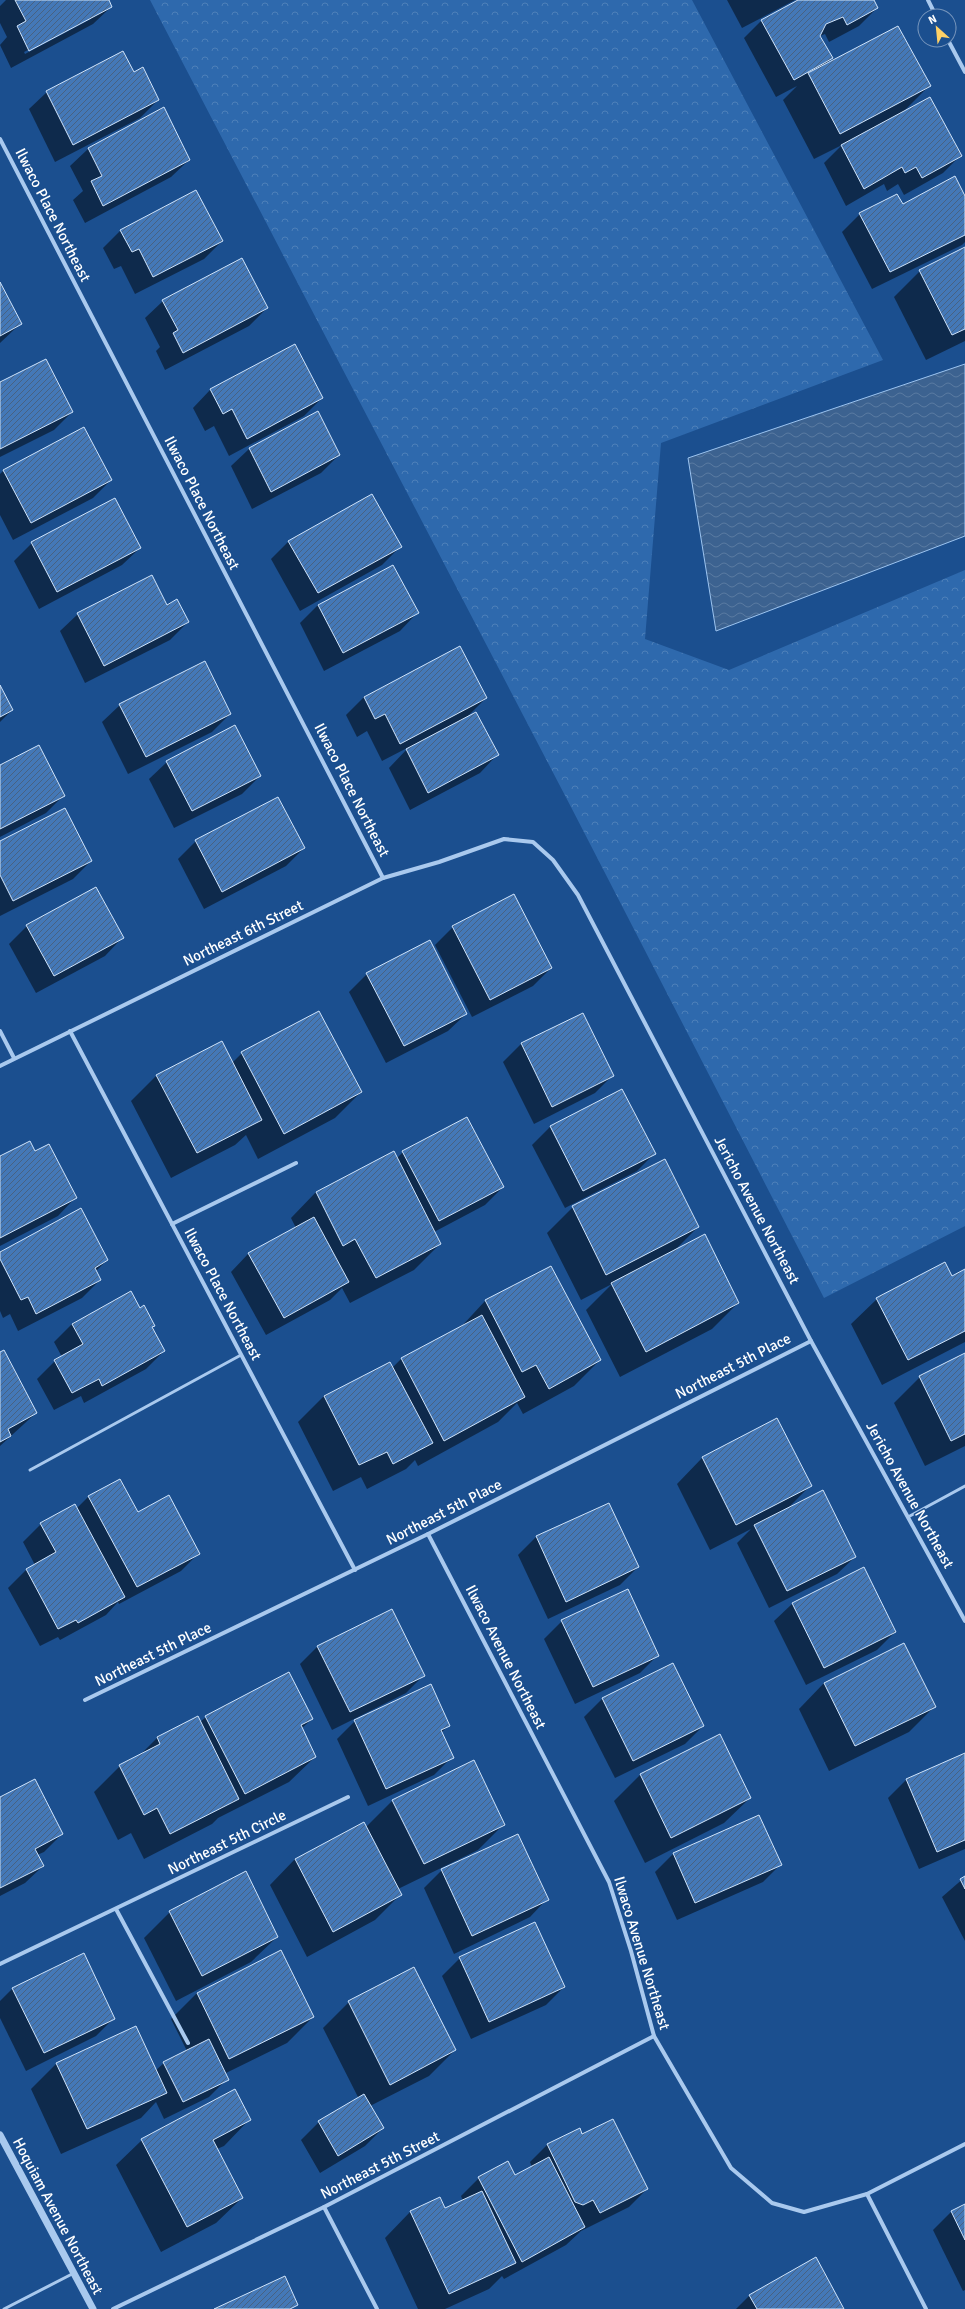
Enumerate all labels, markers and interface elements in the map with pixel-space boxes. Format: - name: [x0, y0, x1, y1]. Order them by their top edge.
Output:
- north arrow: [917, 8, 957, 48]
- text: N: [926, 12, 939, 27]
- street label: Ilwaco Place Northeast: [12, 145, 94, 285]
- street label: Ilwaco Place Northeast: [161, 433, 243, 573]
- street label: Ilwaco Place Northeast: [311, 720, 393, 860]
- street label: Northeast 6th Street: [180, 896, 306, 970]
- street label: Jericho Avenue Northeast: [710, 1133, 804, 1287]
- street label: Ilwaco Place Northeast: [180, 1225, 266, 1363]
- street label: Northeast 5th Place: [672, 1329, 794, 1403]
- street label: Jericho Avenue Northeast: [862, 1419, 958, 1571]
- street label: Northeast 5th Place: [383, 1475, 505, 1549]
- street label: Ilwaco Avenue Northeast: [462, 1582, 550, 1732]
- street label: Northeast 5th Place: [92, 1618, 214, 1690]
- street label: Northeast 5th Circle: [165, 1806, 289, 1878]
- street label: Ilwaco Avenue Northeast: [610, 1874, 674, 2032]
- street label: Northeast 5th Street: [317, 2127, 443, 2203]
- street label: Hoquiam Avenue Northeast: [9, 2134, 107, 2298]

